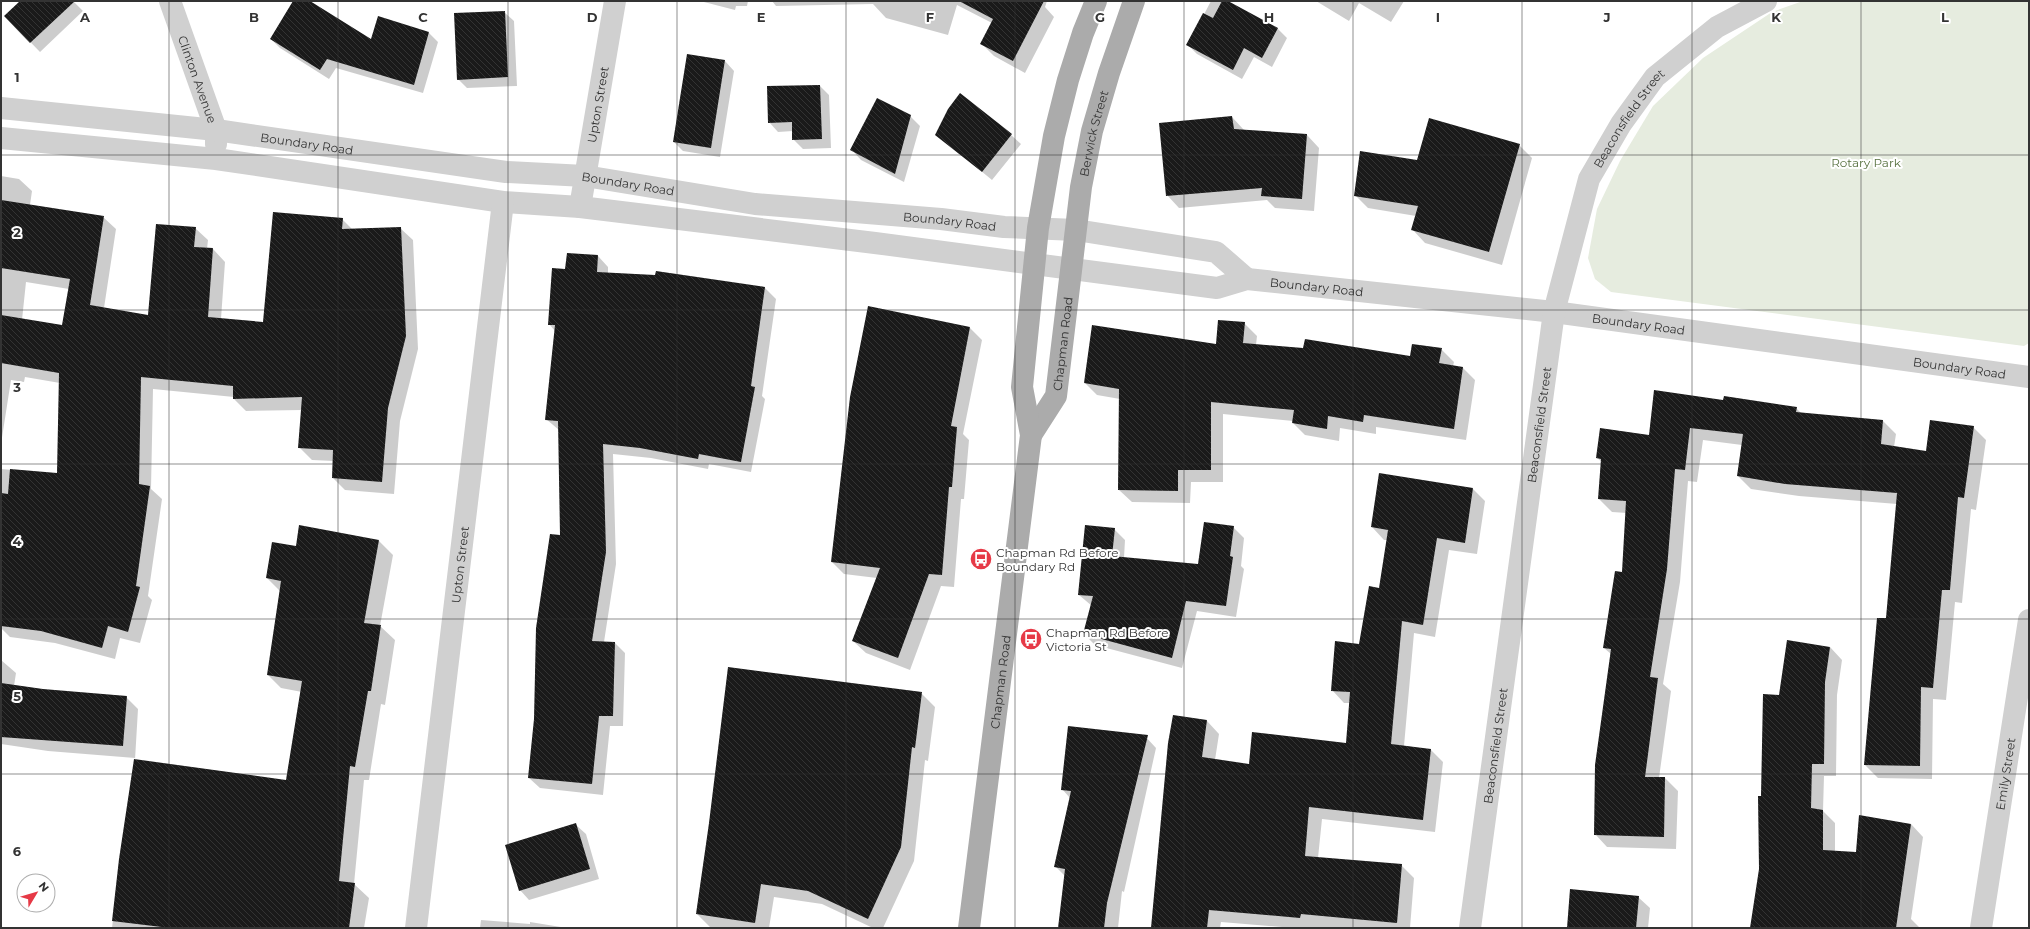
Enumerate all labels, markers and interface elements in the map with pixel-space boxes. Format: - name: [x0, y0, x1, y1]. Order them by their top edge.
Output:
- text: A: [79, 9, 91, 25]
- text: B: [249, 9, 259, 25]
- text: C: [418, 9, 428, 25]
- text: D: [587, 9, 598, 25]
- text: E: [757, 9, 766, 25]
- text: F: [926, 9, 934, 25]
- text: G: [1095, 9, 1105, 25]
- text: H: [1264, 9, 1274, 25]
- text: I: [1436, 9, 1440, 25]
- text: J: [1602, 9, 1611, 25]
- text: K: [1771, 9, 1781, 25]
- text: L: [1941, 9, 1949, 25]
- street label: Clinton Avenue: [175, 33, 220, 125]
- street label: Upton Street: [584, 65, 611, 144]
- street label: Beaconsfield Street: [1590, 65, 1667, 170]
- text: 1: [14, 69, 20, 85]
- street label: Berwick Street: [1076, 88, 1111, 178]
- street label: Boundary Road: [259, 129, 354, 157]
- park label: Rotary Park: [1831, 155, 1902, 170]
- street label: Boundary Road: [581, 168, 676, 198]
- street label: Boundary Road: [902, 208, 997, 233]
- text: 2: [13, 224, 21, 240]
- street label: Boundary Road: [1269, 274, 1364, 299]
- street label: Chapman Road: [1049, 296, 1075, 391]
- street label: Boundary Road: [1591, 310, 1686, 337]
- street label: Boundary Road: [1912, 354, 2007, 381]
- street label: Beaconsfield Street: [1523, 366, 1554, 484]
- text: 3: [12, 379, 21, 395]
- street label: Upton Street: [447, 525, 472, 604]
- text: 4: [13, 533, 22, 549]
- place label: Chapman Rd Before Boundary Rd: [996, 545, 1119, 574]
- bus stop icon: Chapman Rd Before Boundary Rd: [968, 546, 994, 572]
- place label: Chapman Rd Before Victoria St: [1046, 625, 1169, 654]
- bus stop icon: Chapman Rd Before Victoria St: [1018, 626, 1044, 652]
- street label: Chapman Road: [987, 634, 1013, 730]
- street label: Beaconsfield Street: [1480, 687, 1510, 805]
- text: 5: [13, 688, 21, 704]
- street label: Emily Street: [1992, 736, 2018, 811]
- text: 6: [13, 843, 22, 859]
- north arrow: [16, 873, 56, 913]
- text: N: [36, 879, 52, 895]

